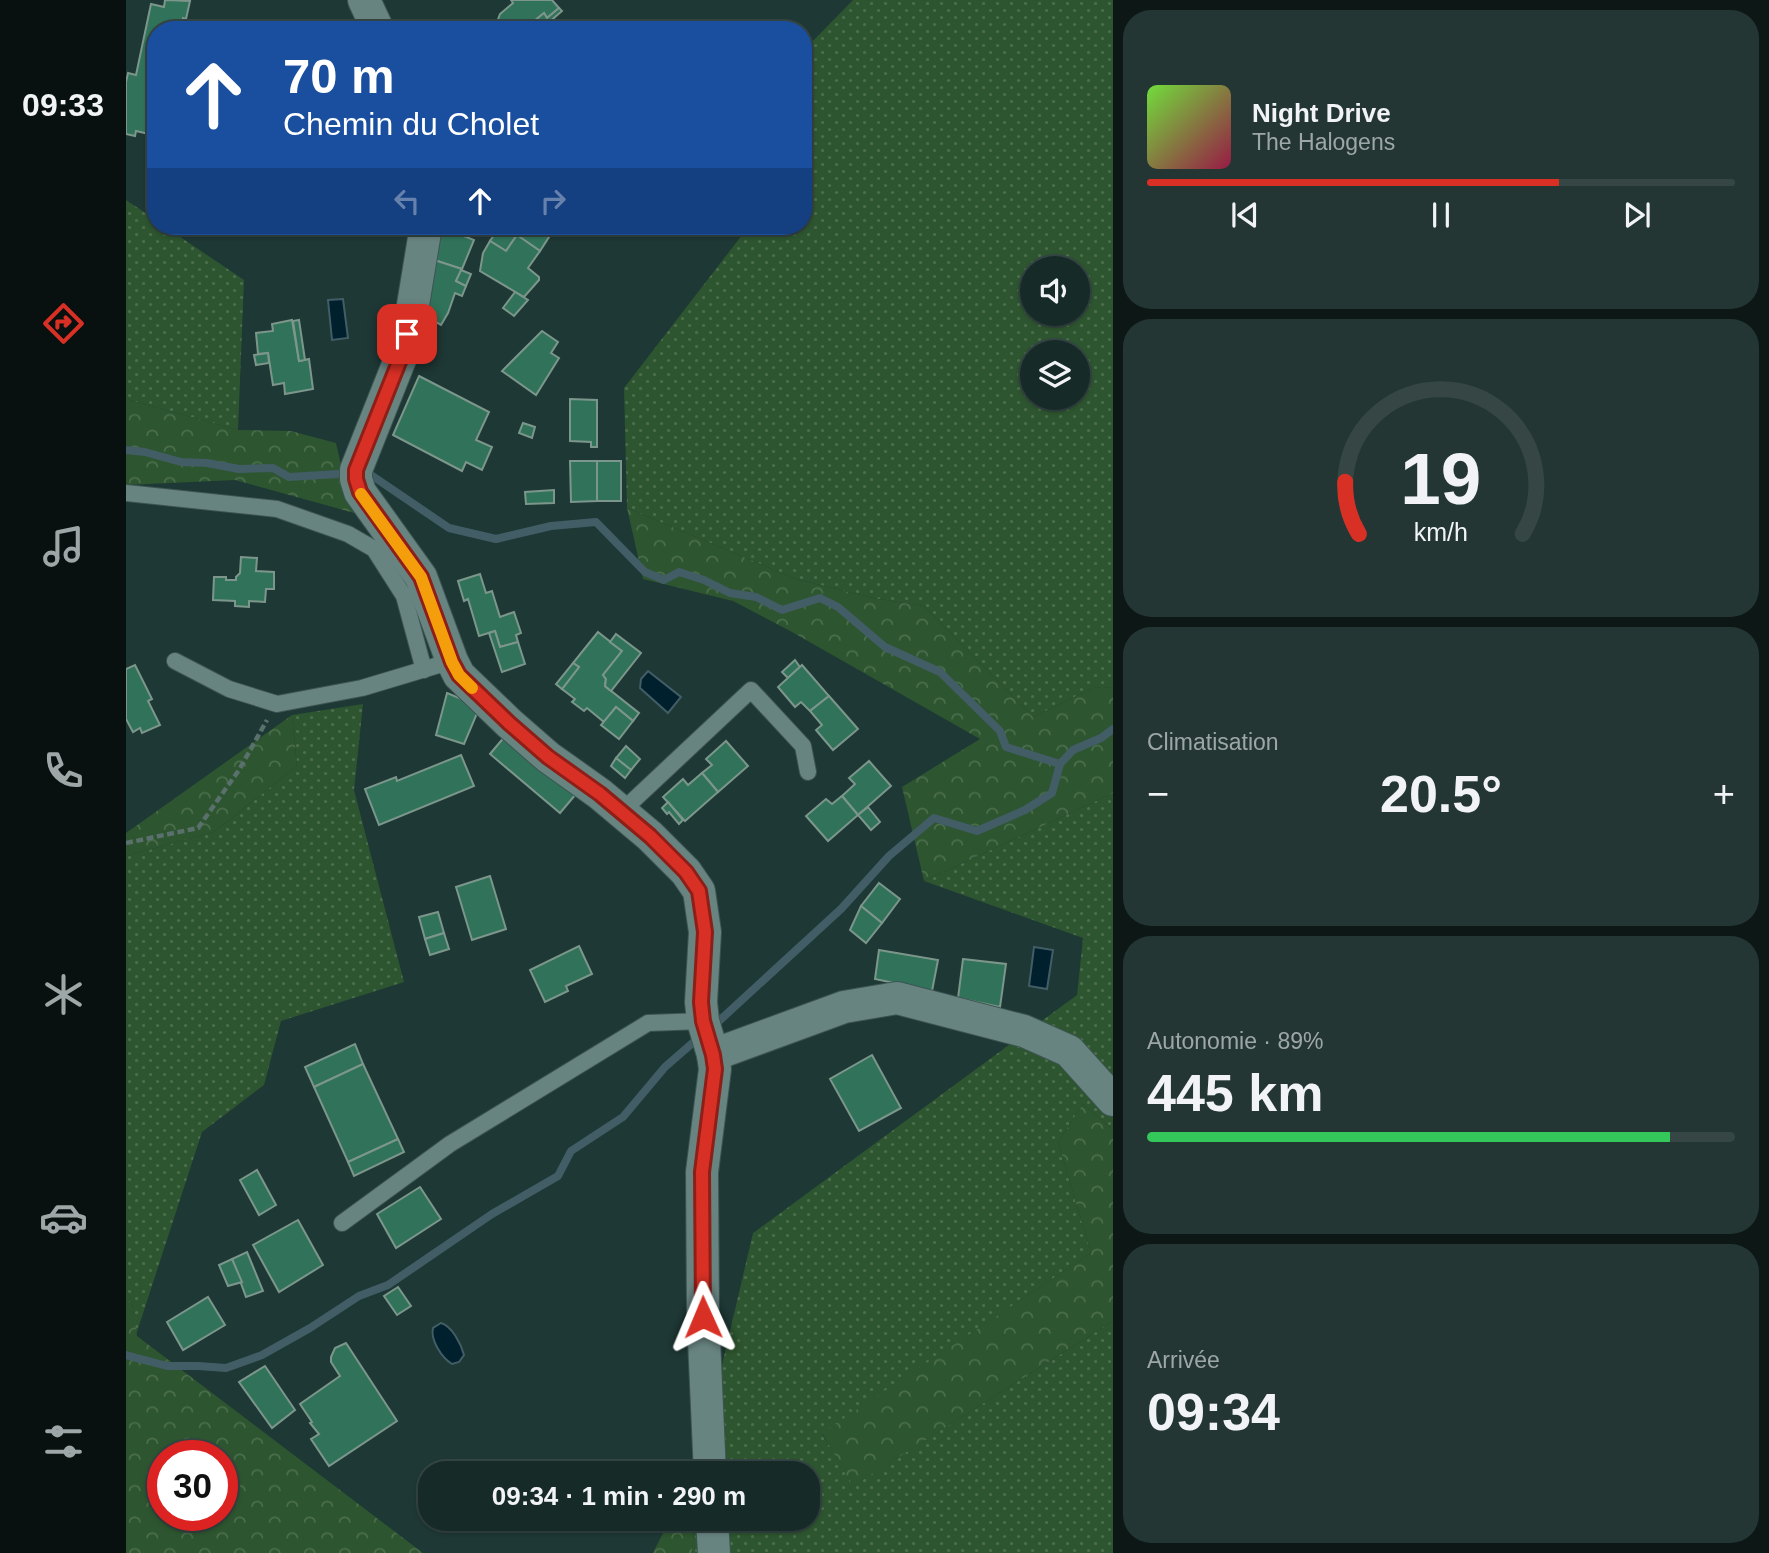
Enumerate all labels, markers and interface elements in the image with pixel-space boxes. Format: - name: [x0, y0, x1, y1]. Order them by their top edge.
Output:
- icon: ahead: [168, 49, 259, 140]
- text: 70 m: [283, 49, 395, 103]
- text: 09:33: [22, 87, 104, 123]
- text: Night Drive: [1252, 98, 1391, 128]
- text: Chemin du Cholet: [283, 106, 539, 142]
- text: The Halogens: [1252, 129, 1395, 155]
- icon: left: [388, 182, 426, 220]
- icon: ahead: [461, 182, 499, 220]
- icon: right: [534, 182, 572, 220]
- icon: previous: [1226, 196, 1264, 234]
- icon: pause: [1422, 196, 1460, 234]
- icon: next: [1618, 196, 1656, 234]
- map controls: [1020, 256, 1090, 410]
- button: sound: [1020, 256, 1090, 326]
- icon: directions: [39, 299, 88, 348]
- pin: [377, 304, 437, 364]
- icon: arrive: [388, 315, 426, 353]
- button: layers: [1020, 340, 1090, 410]
- text: 19: [1401, 438, 1481, 519]
- text: km/h: [1414, 518, 1468, 546]
- icon: music: [39, 522, 88, 571]
- text: Climatisation: [1147, 729, 1279, 755]
- icon: phone: [39, 746, 88, 795]
- text: 20.5°: [1380, 765, 1502, 823]
- text: −: [1147, 773, 1169, 815]
- text: +: [1713, 773, 1735, 815]
- icon: climate: [39, 970, 88, 1019]
- text: Autonomie · 89%: [1147, 1028, 1323, 1054]
- text: 445 km: [1147, 1064, 1323, 1122]
- icon: car: [39, 1193, 88, 1242]
- position arrow: [666, 1280, 740, 1354]
- text: Arrivée: [1147, 1347, 1220, 1373]
- text: 09:34: [1147, 1383, 1280, 1441]
- icon: filters: [39, 1417, 88, 1466]
- speed limit sign: 30: [147, 1440, 238, 1531]
- text: 09:34 · 1 min · 290 m: [492, 1481, 746, 1511]

